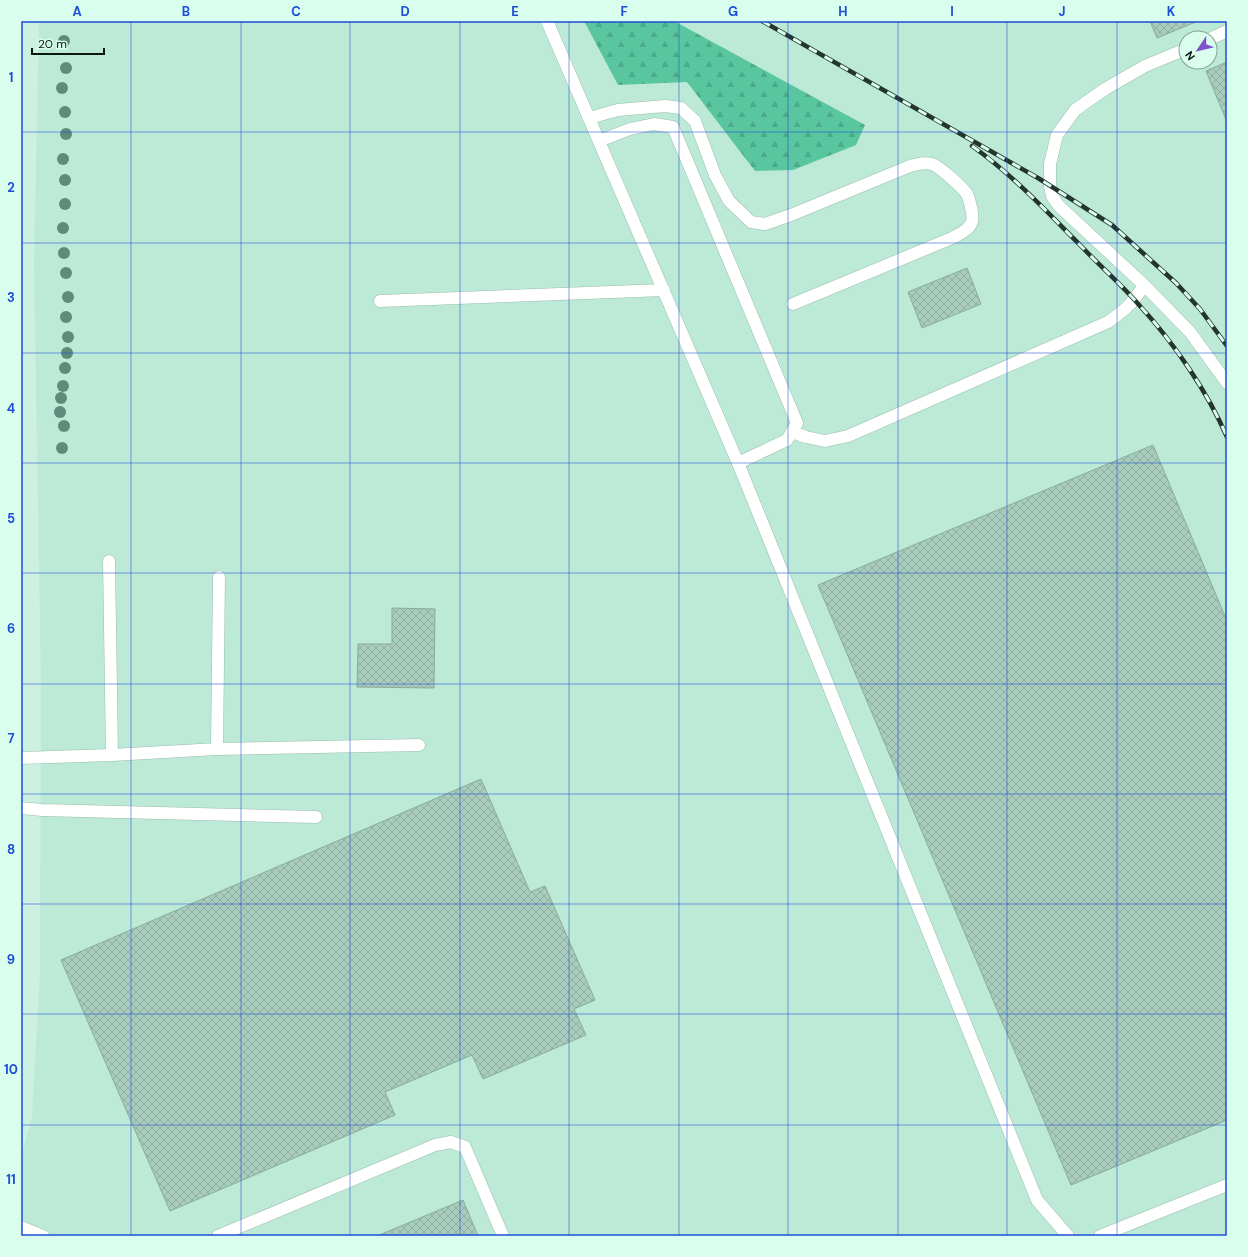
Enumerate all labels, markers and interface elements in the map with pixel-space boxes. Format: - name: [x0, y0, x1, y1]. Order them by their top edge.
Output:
- text: A: [72, 3, 82, 20]
- text: B: [182, 3, 190, 20]
- text: C: [291, 3, 301, 20]
- text: D: [400, 3, 410, 20]
- text: E: [511, 3, 519, 20]
- text: F: [620, 3, 628, 20]
- text: G: [728, 3, 738, 20]
- text: H: [838, 3, 848, 20]
- text: I: [950, 3, 954, 20]
- text: J: [1058, 3, 1066, 20]
- text: K: [1167, 3, 1176, 20]
- scale bar: [32, 30, 104, 56]
- north arrow: [1178, 30, 1218, 70]
- text: 20 m: [38, 36, 67, 52]
- text: N: [1182, 48, 1198, 63]
- text: 1: [9, 69, 13, 86]
- text: 2: [7, 179, 15, 196]
- text: 3: [7, 289, 15, 306]
- text: 4: [7, 400, 15, 417]
- text: 5: [7, 510, 15, 527]
- text: 6: [7, 620, 15, 637]
- text: 7: [8, 730, 15, 747]
- text: 8: [7, 841, 15, 858]
- text: 9: [7, 951, 15, 968]
- text: 10: [4, 1061, 18, 1078]
- text: 11: [6, 1171, 16, 1188]

